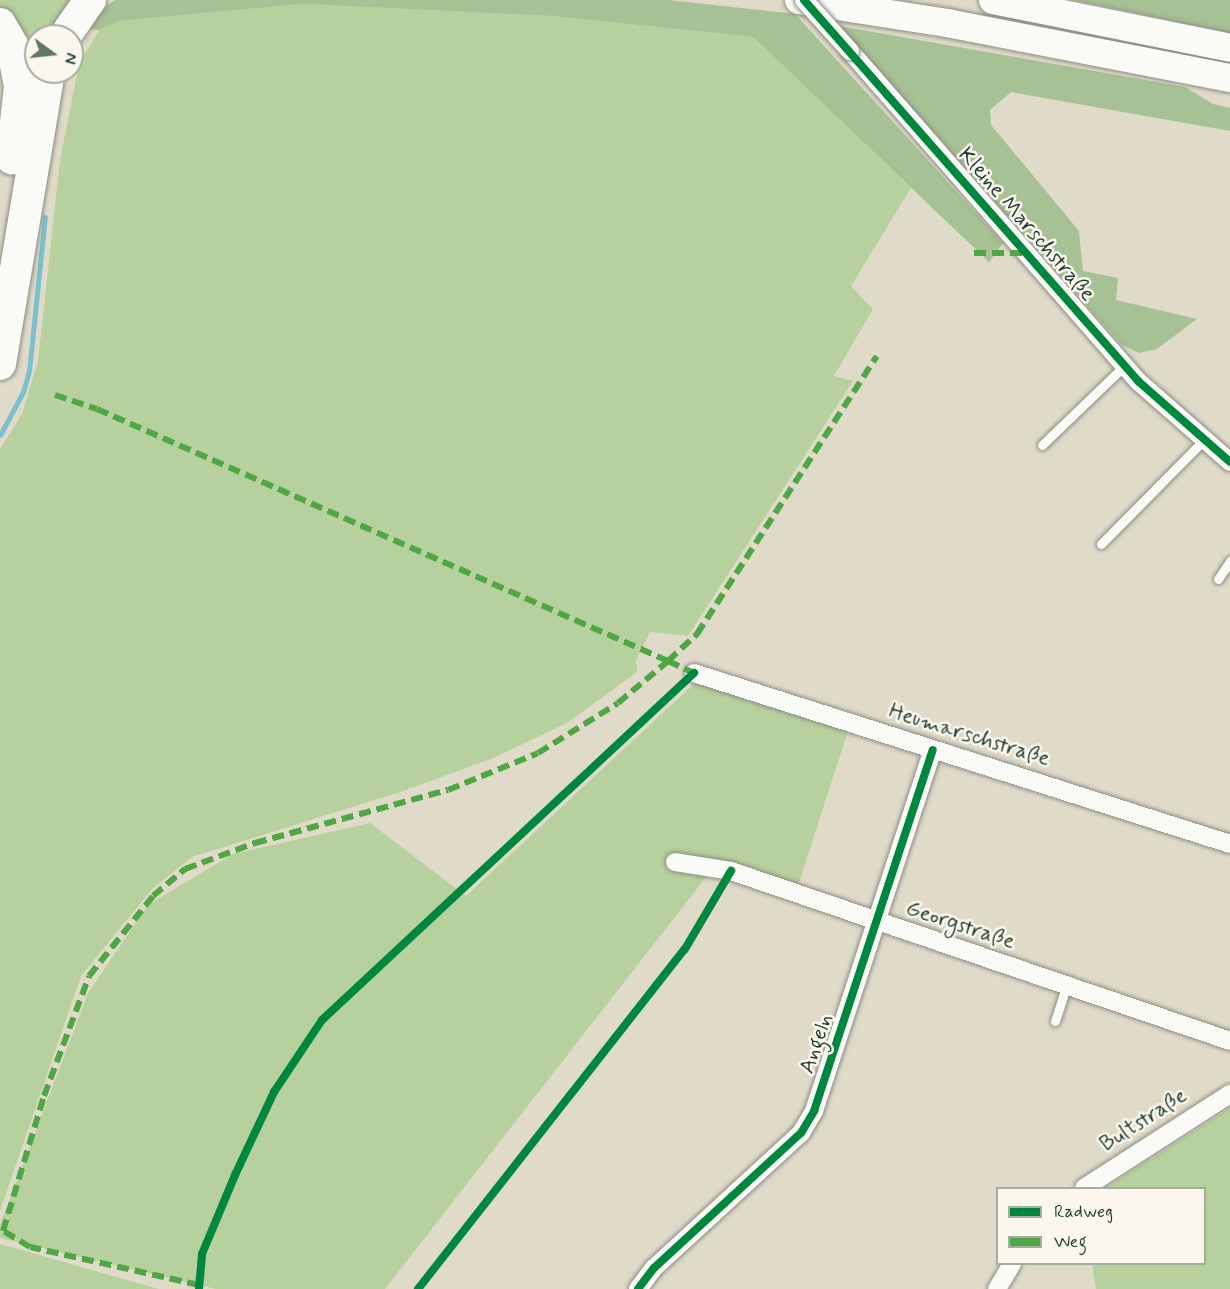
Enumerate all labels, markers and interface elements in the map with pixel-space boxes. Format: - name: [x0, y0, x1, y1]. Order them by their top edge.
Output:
- north arrow: [24, 24, 84, 84]
- text: N: [58, 50, 81, 66]
- street label: Kleine Marschstraße: [953, 144, 1099, 306]
- street label: Heumarschstraße: [885, 699, 1053, 773]
- street label: Georgstraße: [902, 896, 1018, 956]
- street label: Angeln: [795, 1011, 839, 1077]
- street label: Bultstraße: [1096, 1083, 1192, 1159]
- legend: [996, 1187, 1206, 1265]
- text: Radweg: [1054, 1200, 1113, 1224]
- text: Weg: [1054, 1230, 1087, 1254]

